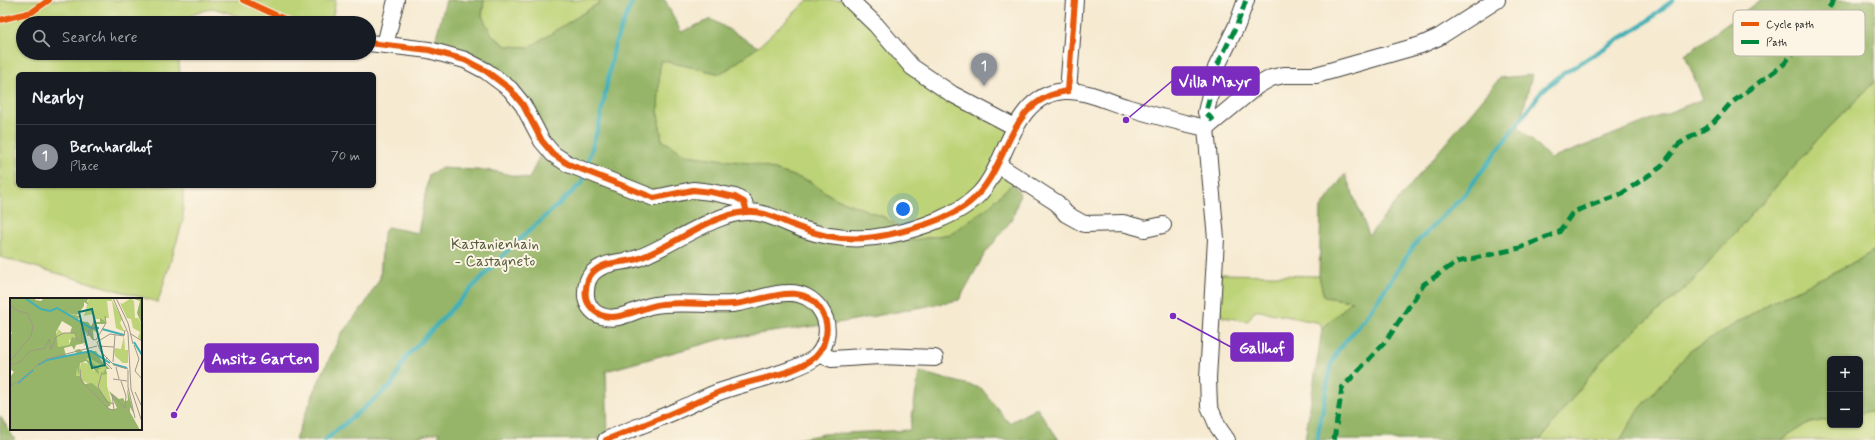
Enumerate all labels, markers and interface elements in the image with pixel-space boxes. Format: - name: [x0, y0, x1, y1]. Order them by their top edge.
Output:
- legend: [1733, 10, 1865, 56]
- search box: [16, 16, 376, 60]
- text: Cycle path: [1766, 18, 1814, 32]
- icon: search: [30, 27, 52, 49]
- text: Search here: [62, 28, 138, 48]
- text: Path: [1766, 36, 1787, 50]
- pin: 1: [971, 53, 997, 86]
- callout: Villa Mayr: [1172, 67, 1259, 95]
- text: Villa Mayr: [1179, 72, 1252, 93]
- text: Nearby: [32, 87, 84, 109]
- text: Bernhardhof: [70, 138, 153, 158]
- text: 1: [42, 148, 48, 165]
- text: 70 m: [331, 148, 360, 165]
- text: Place: [70, 158, 99, 175]
- your location: [893, 199, 913, 219]
- park label: Kastanienhain - Castagneto: [451, 235, 539, 272]
- inset map: [10, 298, 142, 430]
- callout: Gallhof: [1231, 333, 1293, 361]
- text: Gallhof: [1239, 338, 1285, 359]
- callout: Ansitz Garten: [205, 344, 318, 372]
- text: Ansitz Garten: [211, 349, 313, 370]
- map controls: [1827, 356, 1863, 428]
- button: +: [1827, 356, 1863, 392]
- button: −: [1827, 392, 1863, 428]

